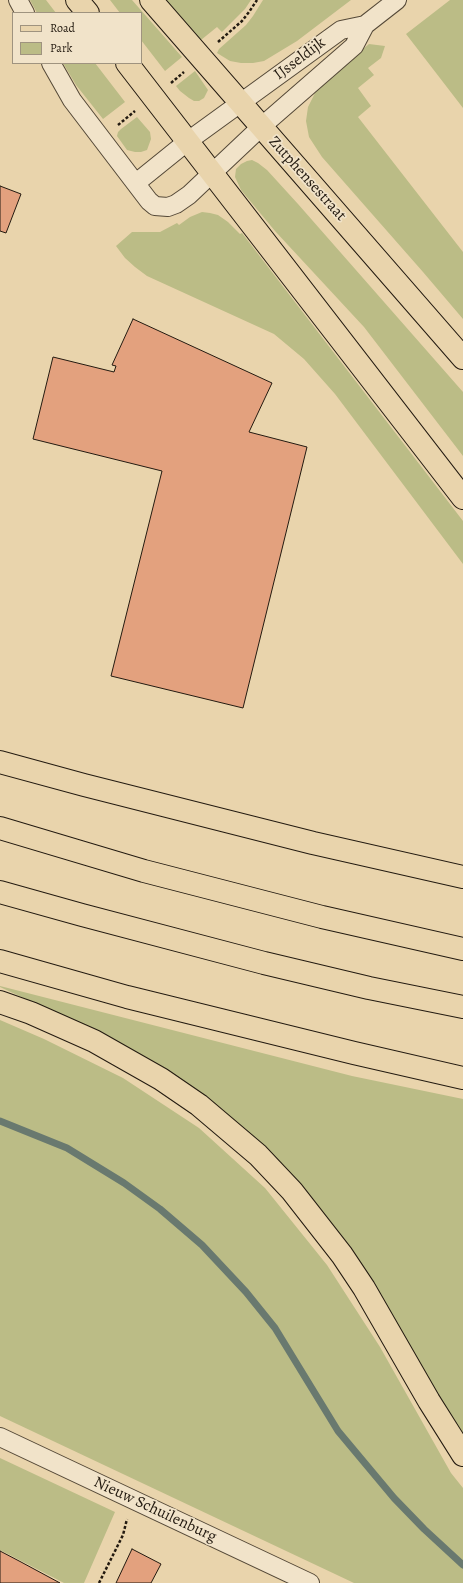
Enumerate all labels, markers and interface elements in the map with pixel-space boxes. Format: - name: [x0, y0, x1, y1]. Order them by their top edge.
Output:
- legend: [12, 12, 142, 64]
- text: Road: [50, 20, 75, 36]
- street label: IJsseldijk: [270, 33, 330, 85]
- text: Park: [50, 40, 73, 56]
- street label: Zutphensestraat: [264, 133, 350, 225]
- street label: Nieuw Schuilenburg: [90, 1473, 220, 1547]

